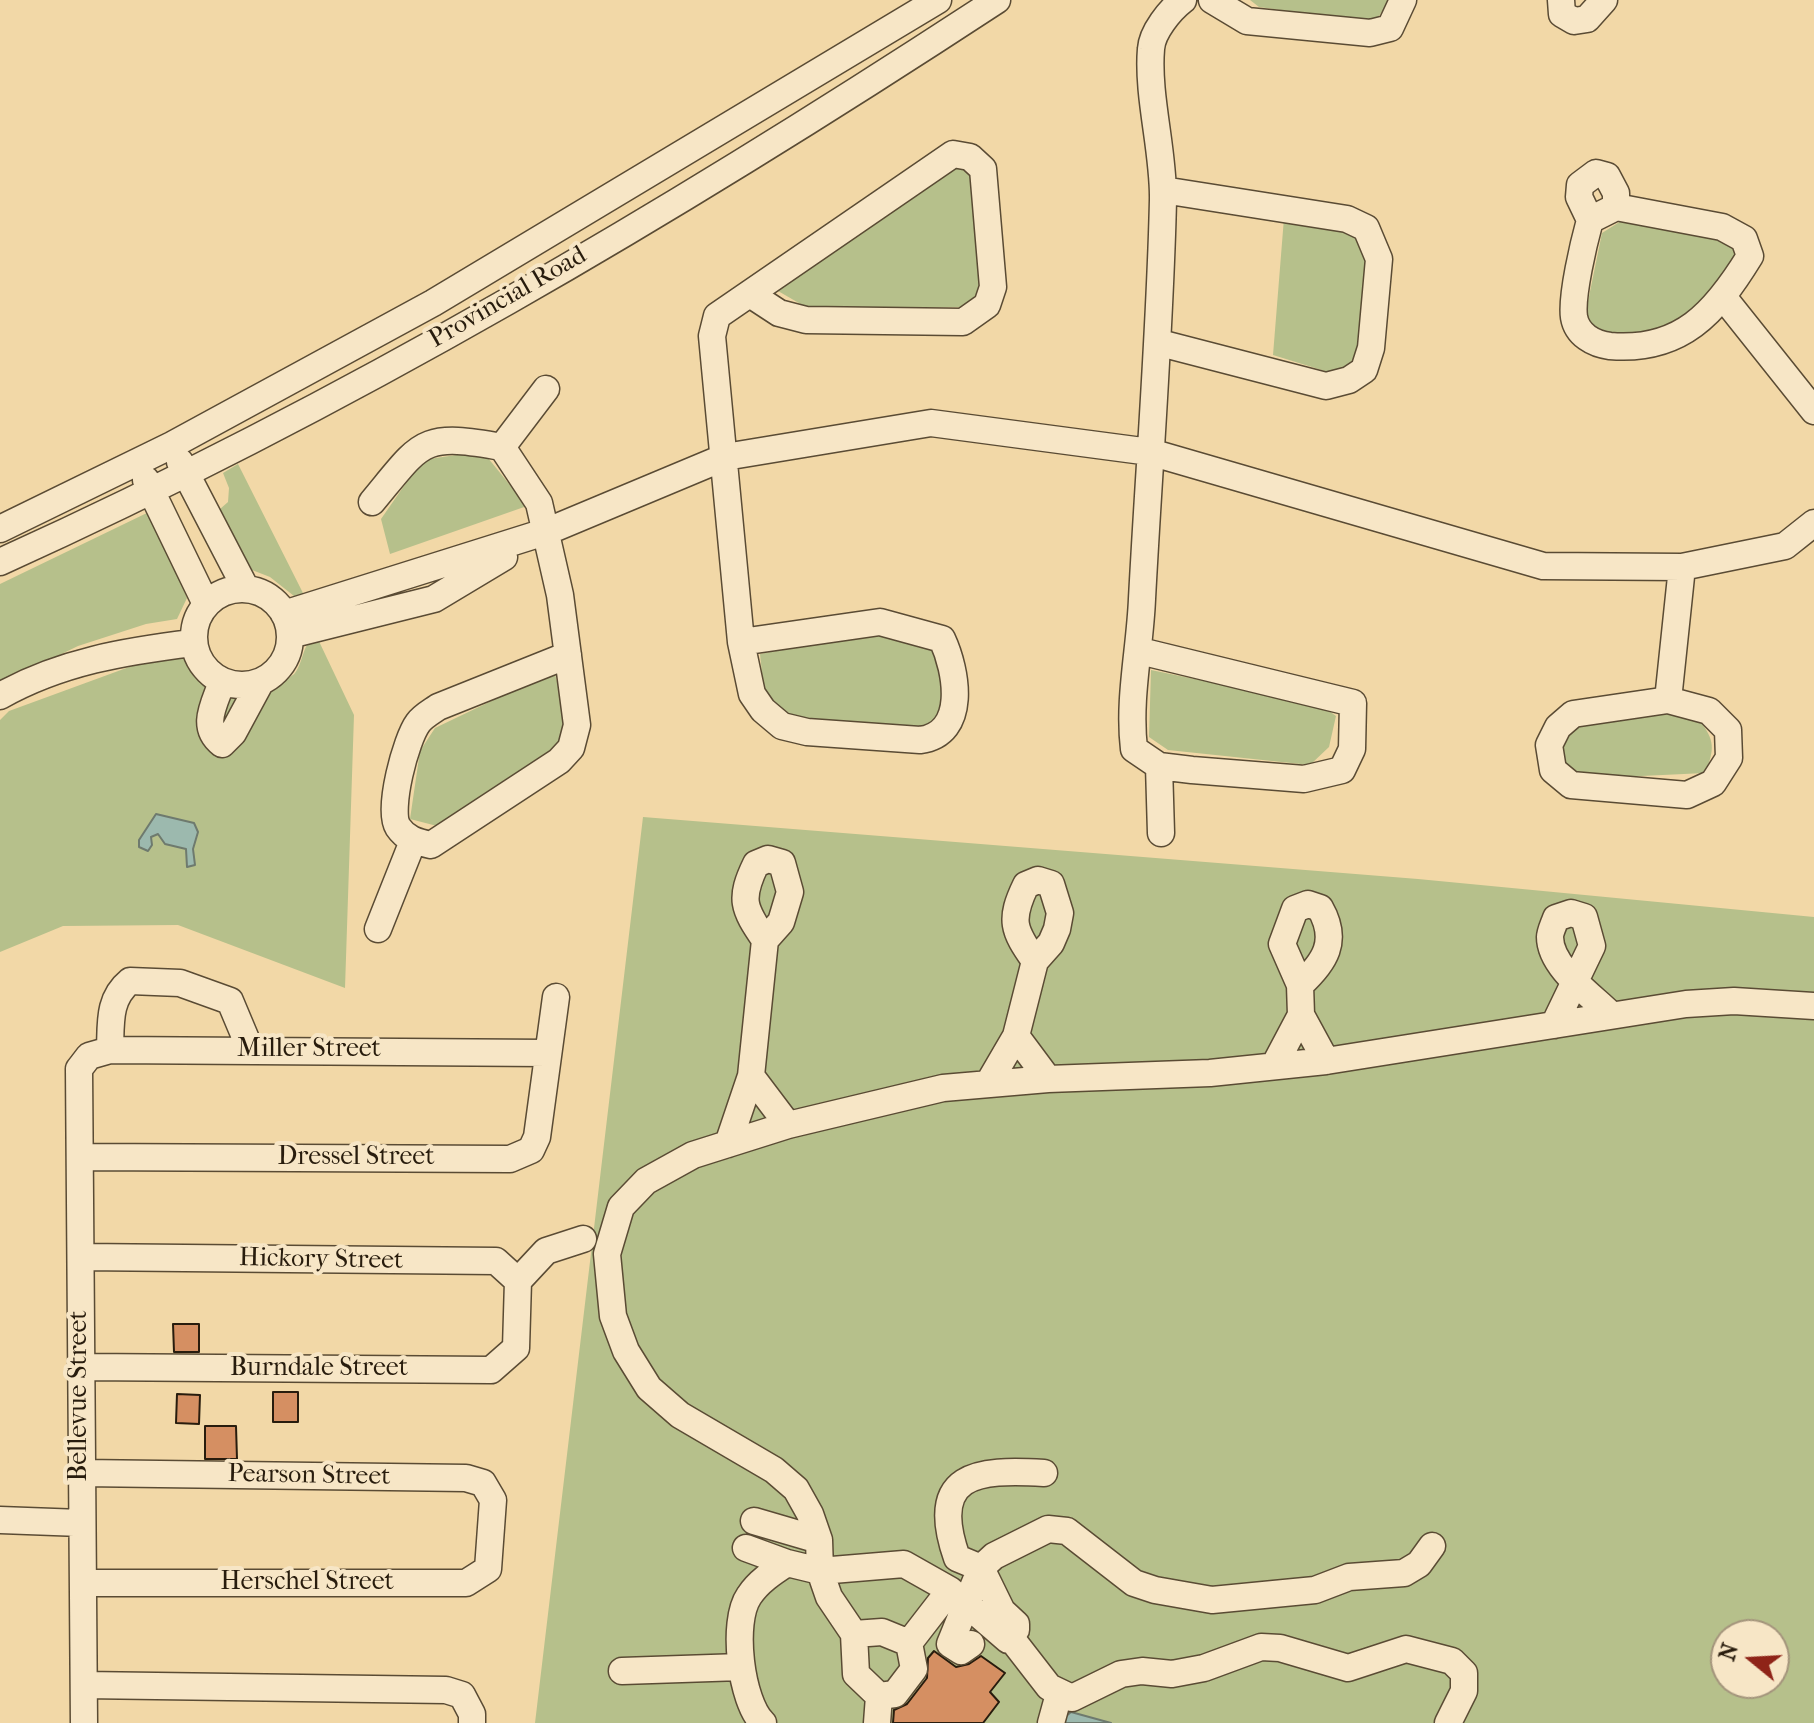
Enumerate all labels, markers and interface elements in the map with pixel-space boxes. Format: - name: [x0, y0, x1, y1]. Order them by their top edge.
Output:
- street label: Provincial Road: [424, 240, 592, 356]
- street label: Miller Street: [237, 1034, 381, 1066]
- street label: Dressel Street: [278, 1142, 434, 1174]
- street label: Hickory Street: [238, 1243, 404, 1277]
- street label: Bellevue Street: [64, 1310, 96, 1482]
- street label: Burndale Street: [230, 1353, 408, 1385]
- street label: Pearson Street: [227, 1459, 391, 1493]
- street label: Herschel Street: [220, 1567, 394, 1599]
- north arrow: [1710, 1619, 1790, 1699]
- text: N: [1714, 1640, 1744, 1664]

